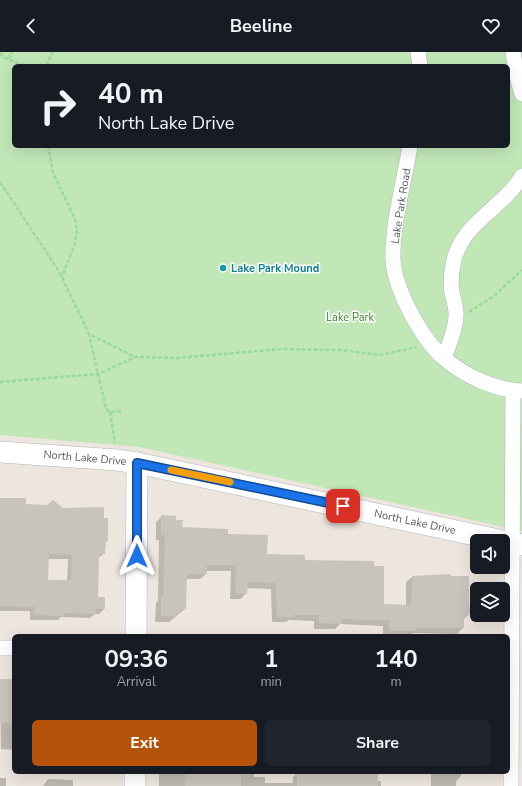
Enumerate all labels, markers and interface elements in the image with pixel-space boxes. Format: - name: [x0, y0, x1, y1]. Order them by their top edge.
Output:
- text: Beeline: [230, 14, 292, 38]
- icon: back: [20, 15, 42, 37]
- icon: heart: [480, 15, 502, 37]
- text: 40 m: [98, 75, 164, 113]
- icon: right: [32, 80, 84, 132]
- text: North Lake Drive: [98, 111, 234, 135]
- street label: Lake Park Road: [388, 167, 414, 245]
- place label: Lake Park Mound: [231, 261, 319, 276]
- marker: Lake Park Mound: [218, 263, 228, 273]
- park label: Lake Park: [326, 310, 374, 325]
- street label: North Lake Drive: [43, 447, 127, 469]
- pin: [326, 489, 360, 523]
- icon: arrive: [332, 495, 354, 517]
- street label: North Lake Drive: [373, 506, 457, 538]
- map controls: [470, 534, 510, 622]
- button: sound: [470, 534, 510, 574]
- position arrow: [116, 535, 158, 577]
- button: layers: [470, 582, 510, 622]
- text: 09:36: [104, 643, 168, 675]
- text: 1: [264, 643, 278, 675]
- text: 140: [374, 643, 418, 675]
- text: Arrival: [117, 673, 156, 691]
- text: min: [260, 673, 282, 691]
- text: m: [390, 673, 402, 691]
- button: Exit: [32, 720, 257, 766]
- button: Share: [265, 720, 490, 766]

